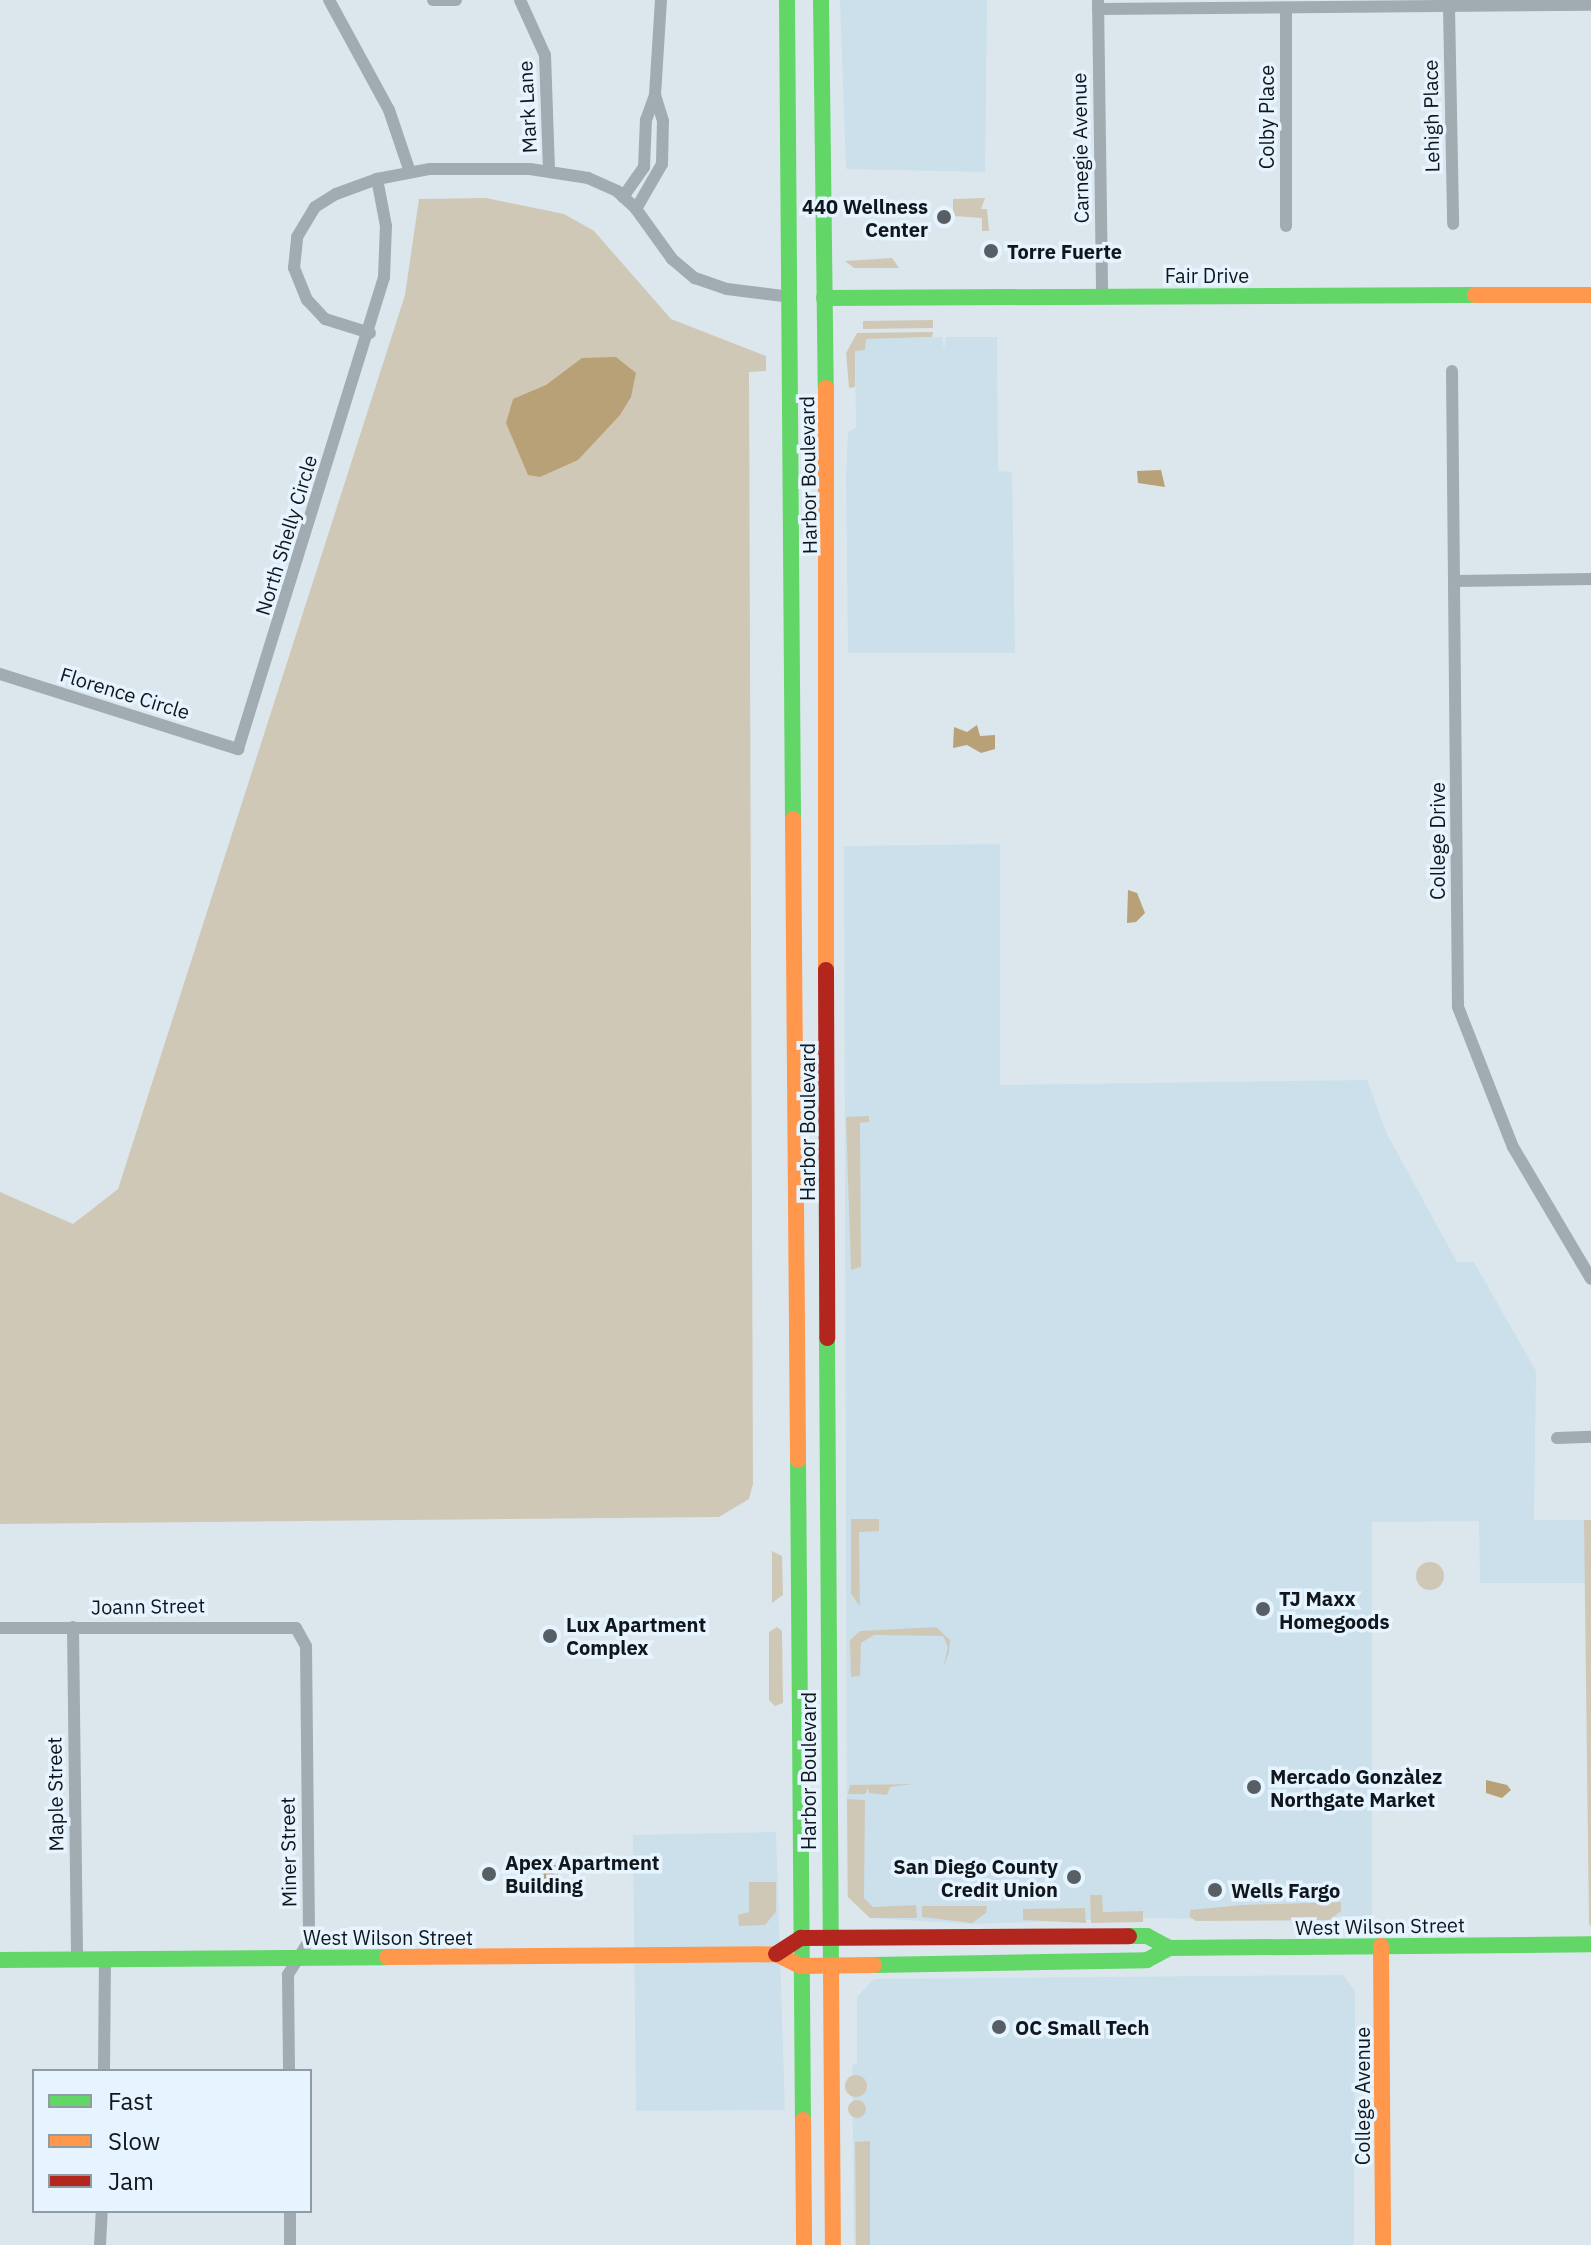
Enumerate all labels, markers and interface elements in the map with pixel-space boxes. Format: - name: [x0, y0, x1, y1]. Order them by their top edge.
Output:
- street label: Lehigh Place: [1418, 59, 1444, 173]
- street label: Mark Lane: [513, 60, 541, 154]
- street label: Colby Place: [1254, 65, 1278, 169]
- street label: Carnegie Avenue: [1067, 72, 1093, 224]
- place label: 440 Wellness Center: [802, 194, 928, 241]
- marker: 440 Wellness Center: [935, 208, 953, 226]
- place label: Torre Fuerte: [1007, 239, 1122, 263]
- marker: Torre Fuerte: [982, 242, 1000, 260]
- street label: Fair Drive: [1165, 263, 1249, 287]
- street label: Harbor Boulevard: [795, 396, 821, 554]
- street label: North Shelly Circle: [250, 452, 322, 618]
- street label: Florence Circle: [57, 662, 193, 724]
- street label: College Drive: [1425, 782, 1449, 900]
- street label: Harbor Boulevard: [795, 1043, 819, 1201]
- place label: TJ Maxx Homegoods: [1279, 1586, 1390, 1633]
- street label: Joann Street: [91, 1593, 205, 1619]
- marker: TJ Maxx Homegoods: [1254, 1600, 1272, 1618]
- place label: Lux Apartment Complex: [566, 1612, 706, 1659]
- marker: Lux Apartment Complex: [541, 1627, 559, 1645]
- street label: Harbor Boulevard: [796, 1692, 820, 1850]
- street label: Maple Street: [42, 1737, 68, 1851]
- place label: Mercado Gonzàlez Northgate Market: [1270, 1764, 1442, 1811]
- marker: Mercado Gonzàlez Northgate Market: [1245, 1778, 1263, 1796]
- street label: Miner Street: [275, 1797, 301, 1907]
- place label: Apex Apartment Building: [505, 1850, 659, 1897]
- place label: San Diego County Credit Union: [893, 1854, 1058, 1901]
- marker: Apex Apartment Building: [480, 1865, 498, 1883]
- marker: San Diego County Credit Union: [1065, 1868, 1083, 1886]
- place label: Wells Fargo: [1231, 1878, 1340, 1902]
- marker: Wells Fargo: [1206, 1881, 1224, 1899]
- street label: West Wilson Street: [1295, 1913, 1465, 1939]
- street label: West Wilson Street: [303, 1925, 473, 1949]
- place label: OC Small Tech: [1015, 2015, 1149, 2039]
- marker: OC Small Tech: [990, 2018, 1008, 2036]
- street label: College Avenue: [1350, 2027, 1374, 2165]
- legend: [32, 2069, 312, 2213]
- text: Fast: [108, 2085, 153, 2117]
- text: Slow: [108, 2125, 160, 2157]
- text: Jam: [108, 2165, 154, 2197]

